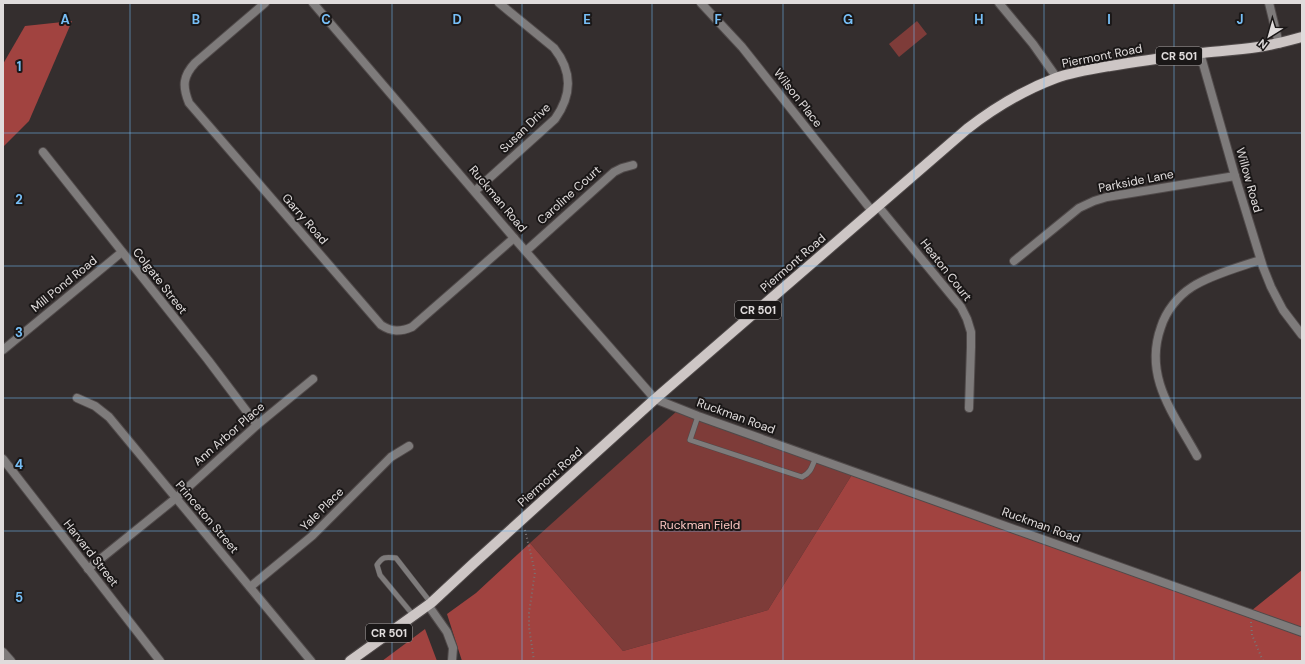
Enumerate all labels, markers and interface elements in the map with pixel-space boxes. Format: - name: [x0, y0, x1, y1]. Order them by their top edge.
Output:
- text: A: [60, 11, 70, 28]
- text: B: [192, 11, 200, 28]
- text: C: [321, 11, 331, 28]
- text: D: [452, 11, 462, 28]
- text: E: [583, 11, 591, 28]
- text: F: [714, 11, 722, 28]
- text: G: [843, 11, 853, 28]
- text: H: [974, 11, 984, 28]
- text: I: [1107, 11, 1111, 28]
- text: J: [1236, 11, 1244, 28]
- north arrow: [1249, 16, 1289, 56]
- text: N: [1256, 36, 1270, 52]
- street label: Piermont Road: [1060, 40, 1144, 72]
- road number: CR 501: [1156, 47, 1202, 65]
- text: 1: [17, 58, 21, 75]
- street label: Wilson Place: [770, 65, 826, 131]
- street label: Susan Drive: [496, 100, 554, 156]
- street label: Willow Road: [1232, 146, 1266, 214]
- street label: Ruckman Road: [465, 162, 531, 236]
- street label: Caroline Court: [534, 162, 605, 228]
- street label: Parkside Lane: [1097, 166, 1175, 196]
- street label: Garry Road: [279, 190, 331, 248]
- text: 2: [15, 191, 23, 208]
- street label: Piermont Road: [757, 230, 829, 296]
- street label: Heaton Court: [917, 236, 976, 305]
- street label: Colgate Street: [129, 245, 191, 318]
- street label: Mill Pond Road: [28, 252, 100, 316]
- road number: CR 501: [735, 301, 781, 319]
- text: 3: [15, 324, 23, 341]
- street label: Ruckman Road: [695, 394, 777, 438]
- street label: Ann Arbor Place: [190, 399, 268, 469]
- street label: Piermont Road: [514, 444, 586, 510]
- text: 4: [15, 456, 23, 473]
- street label: Princeton Street: [172, 477, 242, 557]
- street label: Yale Place: [297, 484, 347, 534]
- street label: Ruckman Road: [1000, 503, 1082, 547]
- street label: Harvard Street: [60, 516, 122, 590]
- park label: Ruckman Field: [660, 517, 740, 533]
- text: 5: [15, 589, 23, 606]
- road number: CR 501: [366, 624, 412, 642]

